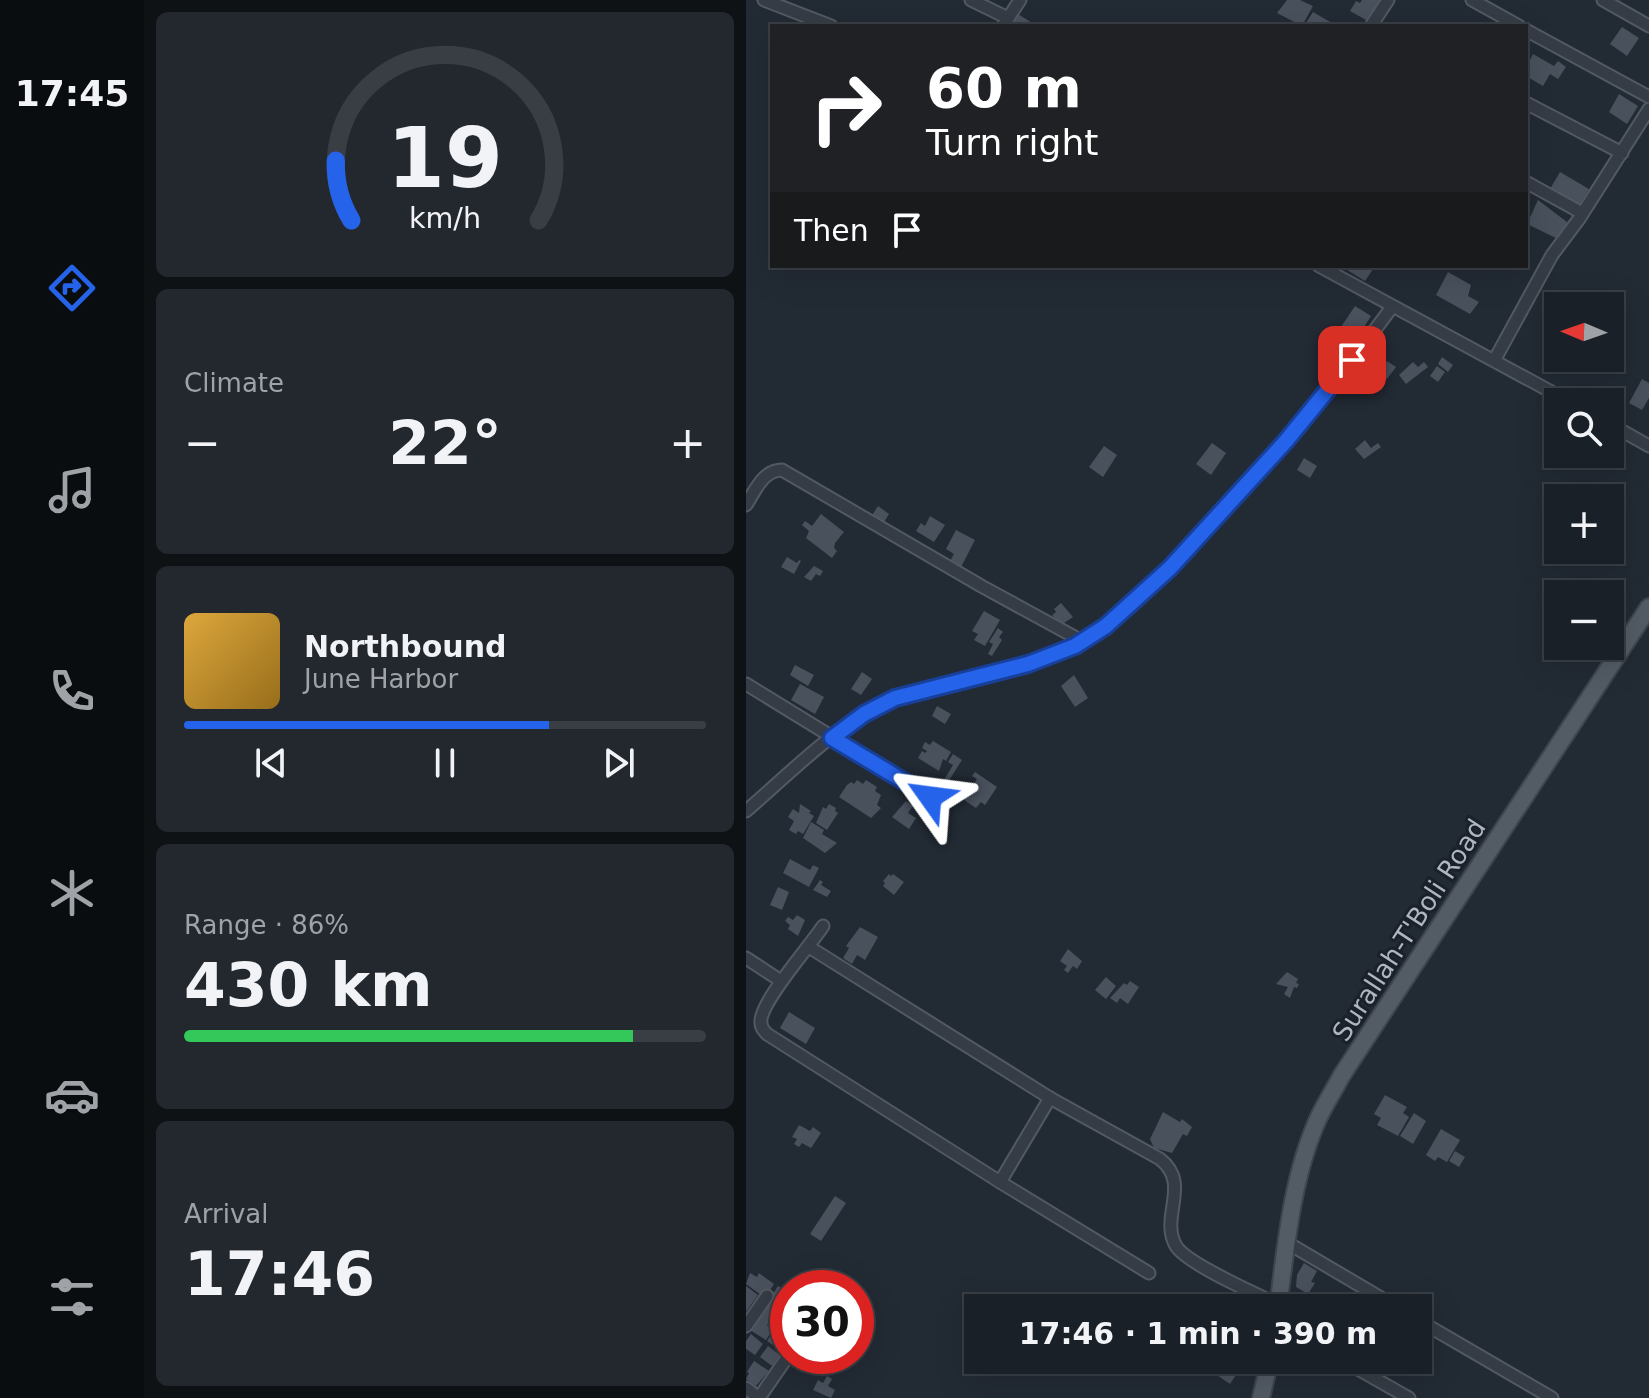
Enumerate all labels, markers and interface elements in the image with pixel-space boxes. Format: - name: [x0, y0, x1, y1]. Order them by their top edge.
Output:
- text: 60 m: [926, 55, 1082, 120]
- icon: right: [794, 56, 898, 160]
- text: 17:45: [15, 73, 129, 114]
- text: 19: [387, 109, 503, 206]
- text: Turn right: [926, 122, 1098, 163]
- text: km/h: [409, 201, 481, 235]
- icon: arrive: [885, 208, 929, 252]
- text: Then: [794, 213, 869, 248]
- icon: directions: [44, 260, 100, 316]
- north arrow: [1544, 292, 1624, 372]
- map controls: [1544, 292, 1624, 660]
- pin: [1318, 326, 1386, 394]
- icon: arrive: [1330, 338, 1374, 382]
- text: Climate: [184, 368, 284, 398]
- button: search: [1544, 388, 1624, 468]
- text: 22°: [388, 408, 502, 478]
- text: −: [184, 417, 221, 468]
- text: +: [669, 417, 706, 468]
- icon: music: [44, 462, 100, 518]
- button: +: [1544, 484, 1624, 564]
- button: −: [1544, 580, 1624, 660]
- text: Northbound: [304, 629, 507, 664]
- icon: phone: [44, 663, 100, 719]
- text: June Harbor: [304, 664, 458, 694]
- icon: previous: [249, 741, 293, 785]
- icon: pause: [423, 741, 467, 785]
- icon: next: [597, 741, 641, 785]
- position arrow: [888, 755, 972, 839]
- street label: Surallah-T'Boli Road: [1326, 814, 1492, 1046]
- icon: climate: [44, 865, 100, 921]
- text: Range · 86%: [184, 910, 349, 940]
- text: 430 km: [184, 950, 433, 1020]
- icon: car: [44, 1067, 100, 1123]
- text: Arrival: [184, 1199, 268, 1229]
- text: 17:46: [184, 1239, 375, 1309]
- icon: filters: [44, 1269, 100, 1325]
- speed limit sign: 30: [770, 1270, 874, 1374]
- text: 17:46 · 1 min · 390 m: [1019, 1316, 1377, 1351]

